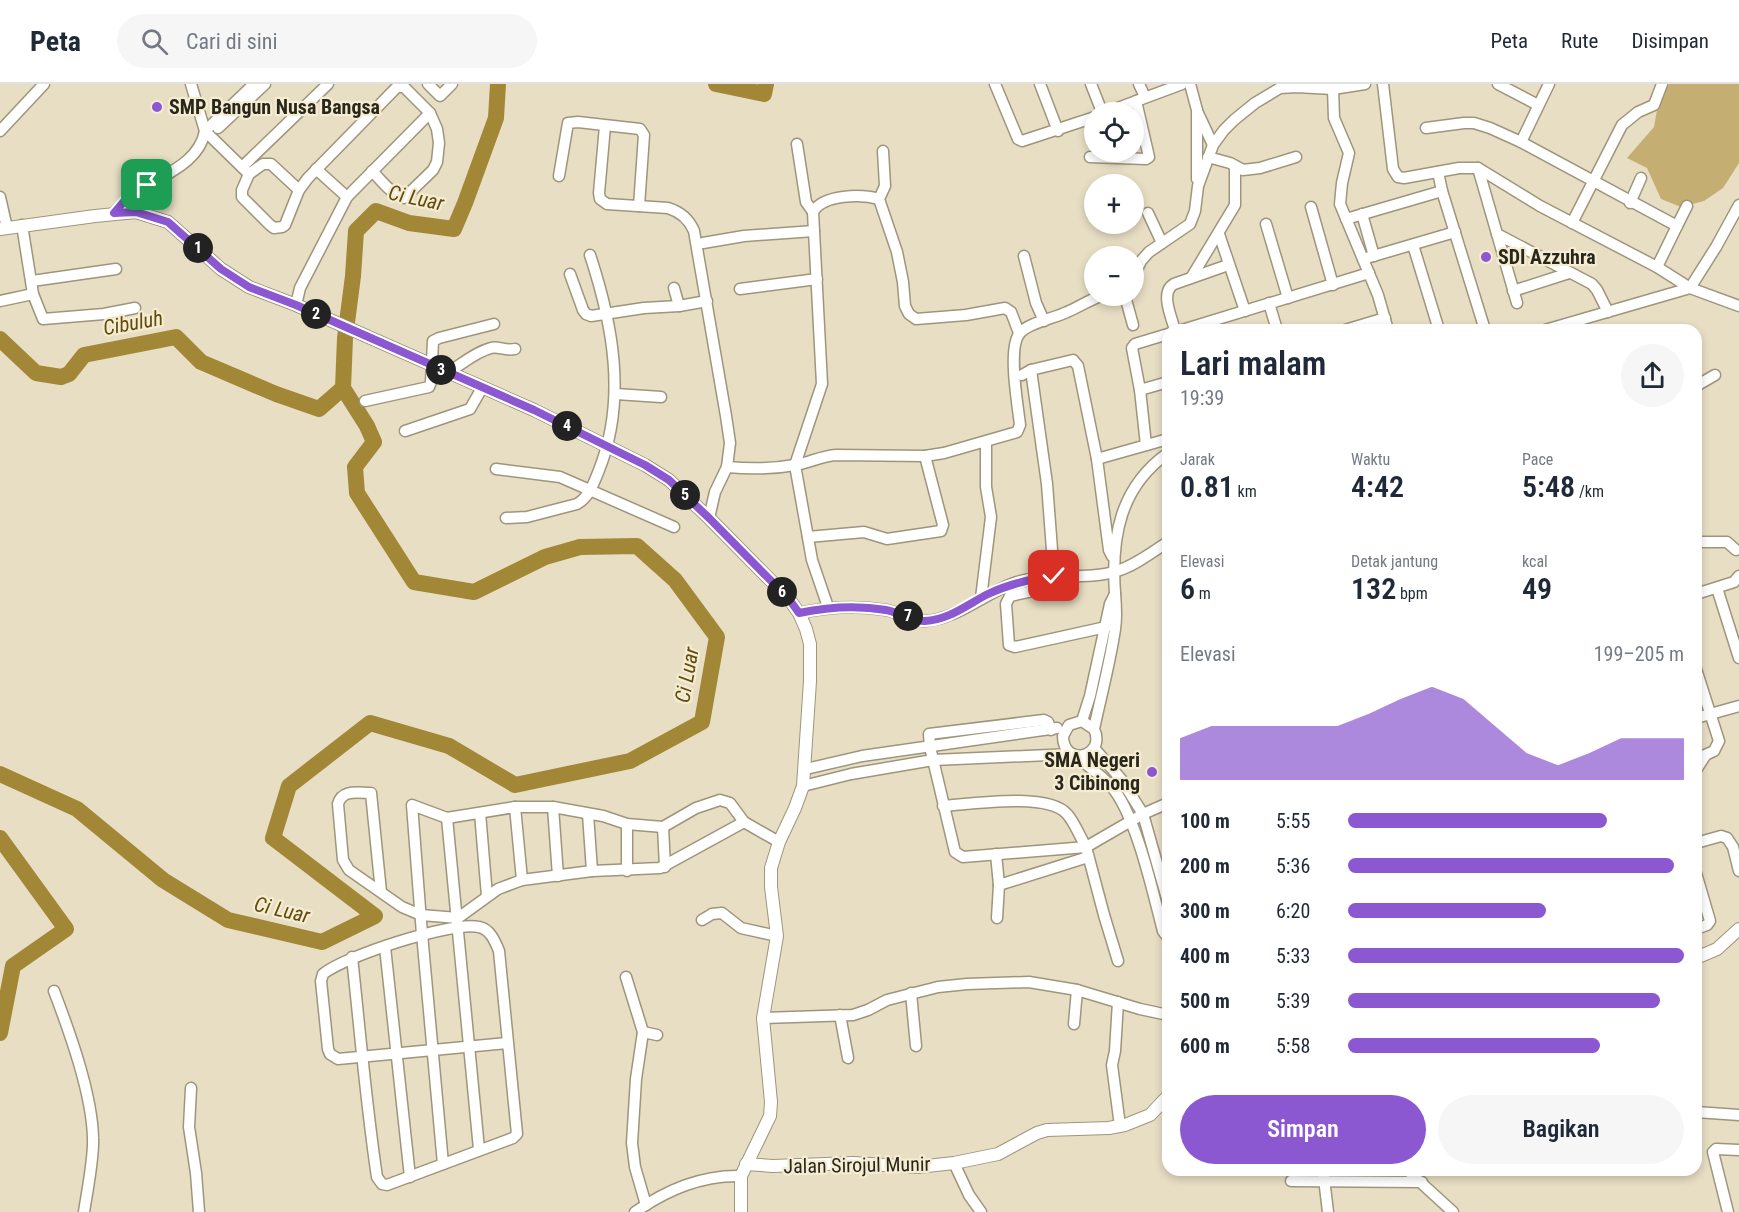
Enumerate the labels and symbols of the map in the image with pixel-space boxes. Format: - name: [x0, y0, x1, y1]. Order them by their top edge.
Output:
- place label: SMP Bangun Nusa Bangsa: [169, 95, 380, 119]
- marker: SMP Bangun Nusa Bangsa: [150, 100, 164, 114]
- pin: [121, 159, 172, 210]
- water label: Ci Luar: [386, 180, 447, 216]
- pin: 1: [183, 233, 213, 263]
- place label: SDI Azzuhra: [1498, 245, 1596, 269]
- marker: SDI Azzuhra: [1479, 250, 1493, 264]
- pin: 2: [301, 299, 331, 329]
- water label: Cibuluh: [101, 306, 165, 340]
- pin: 3: [426, 355, 456, 385]
- pin: 4: [552, 411, 582, 441]
- pin: 5: [670, 480, 700, 510]
- pin: [1028, 550, 1079, 601]
- pin: 6: [767, 577, 797, 607]
- pin: 7: [893, 601, 923, 631]
- water label: Ci Luar: [670, 645, 704, 705]
- place label: SMA Negeri 3 Cibinong: [1044, 748, 1140, 795]
- marker: SMA Negeri 3 Cibinong: [1145, 765, 1159, 779]
- water label: Ci Luar: [252, 892, 313, 928]
- street label: Jalan Sirojul Munir: [783, 1152, 931, 1178]

